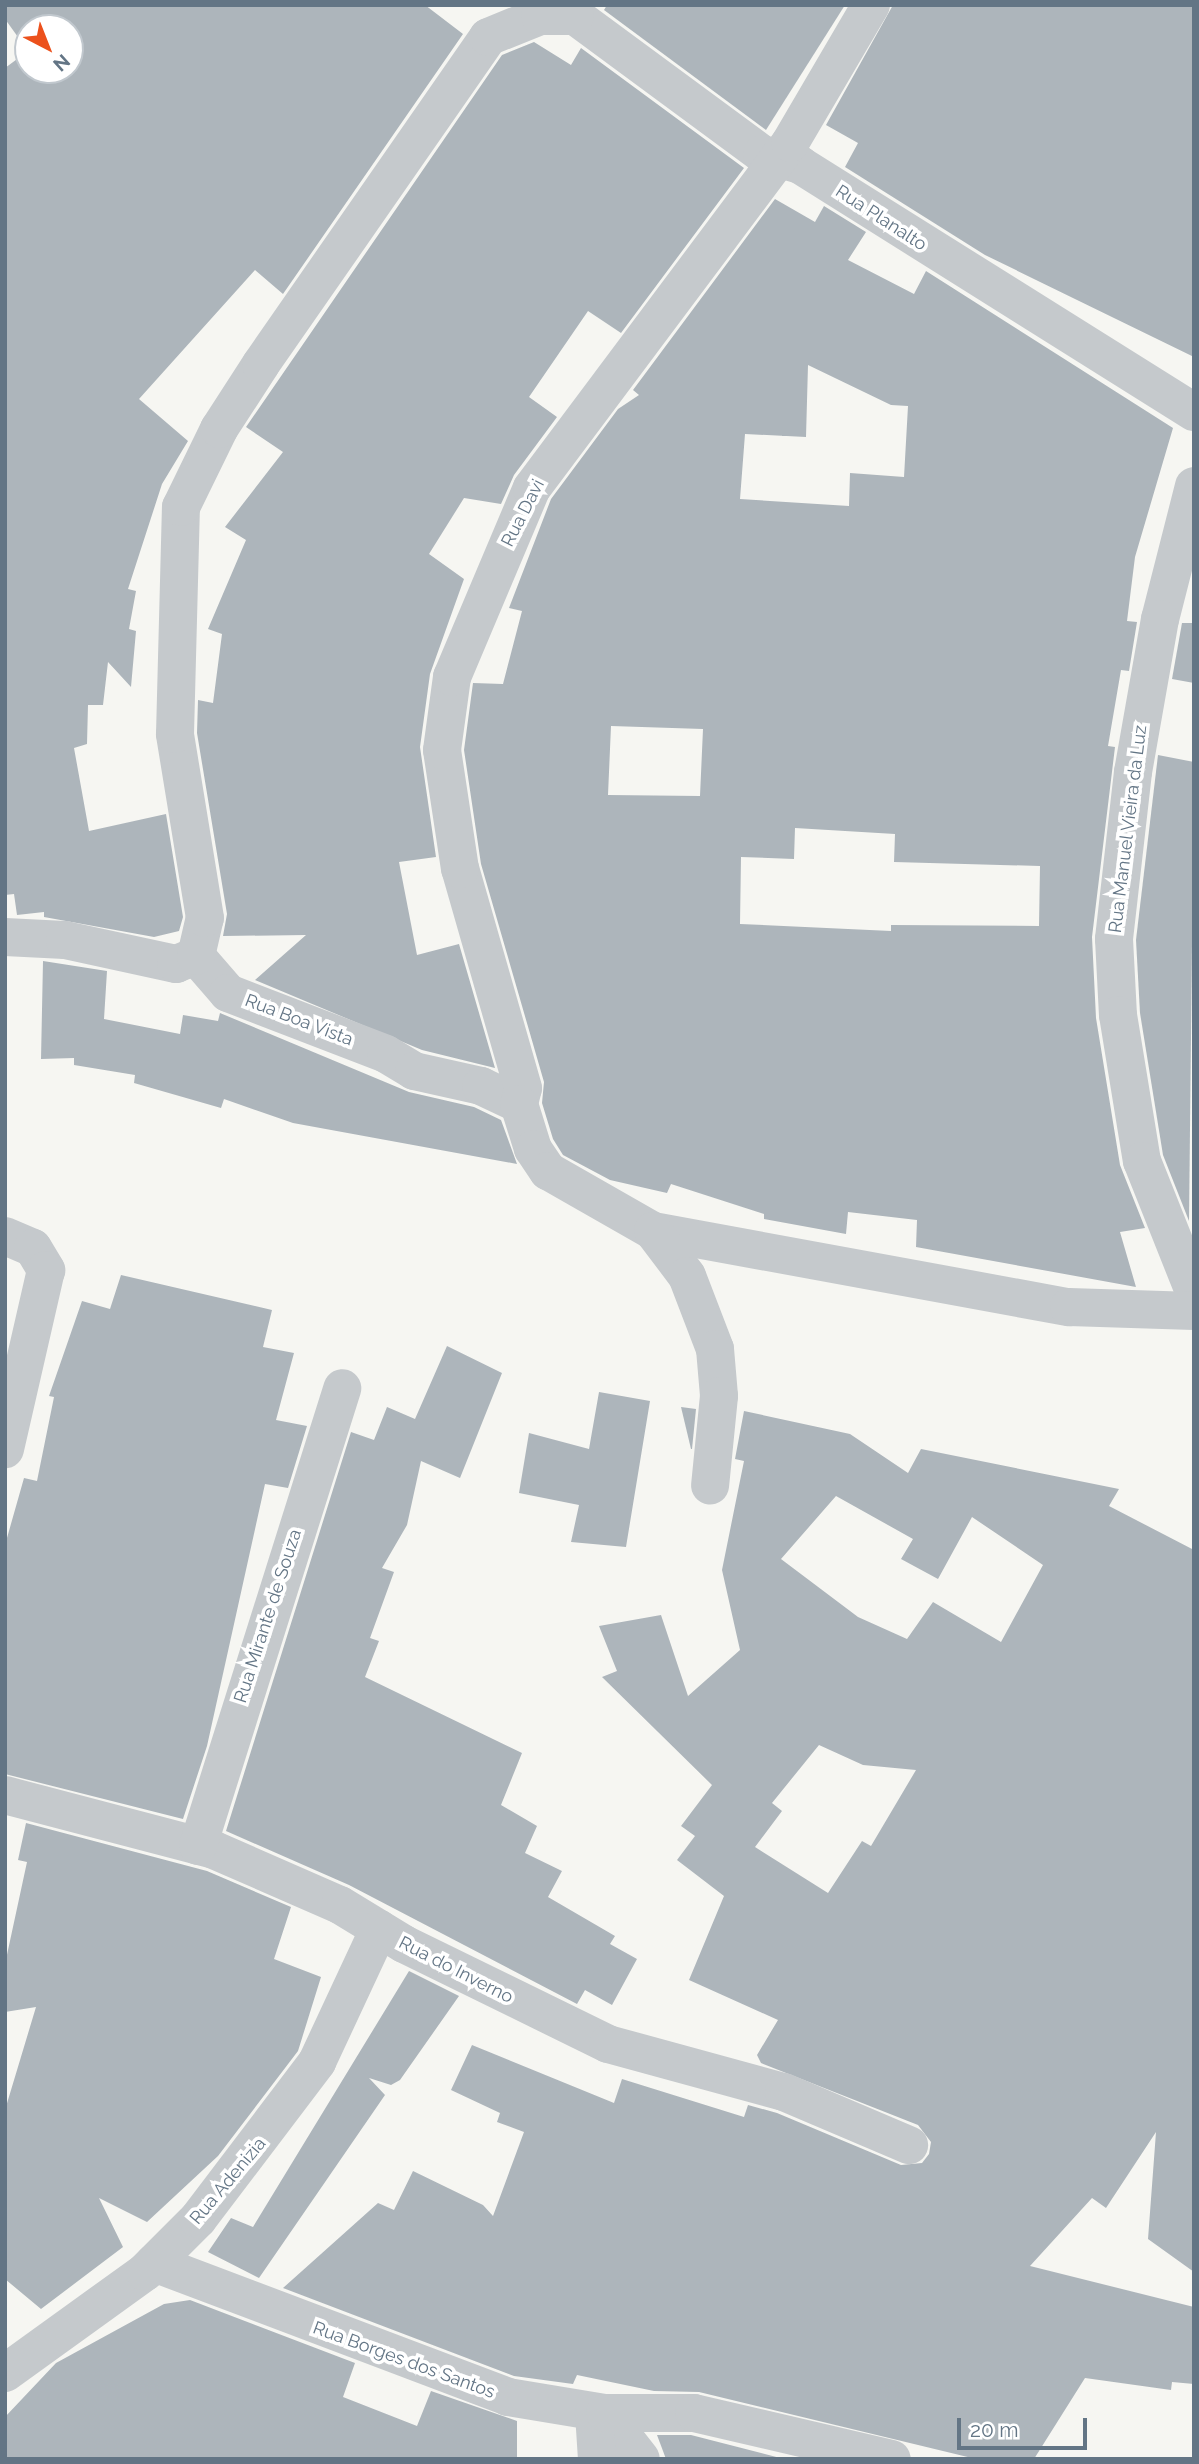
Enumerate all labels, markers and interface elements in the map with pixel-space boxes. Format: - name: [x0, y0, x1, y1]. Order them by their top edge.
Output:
- north arrow: [14, 14, 84, 84]
- text: N: [49, 50, 74, 76]
- street label: Rua Planalto: [831, 181, 931, 255]
- street label: Rua Davi: [497, 476, 549, 550]
- street label: Rua Manuel Vieira da Luz: [1104, 723, 1152, 935]
- street label: Rua Boa Vista: [242, 989, 356, 1051]
- street label: Rua Mirante de Souza: [230, 1526, 306, 1706]
- street label: Rua do Inverno: [395, 1932, 517, 2008]
- street label: Rua Adenizia: [185, 2133, 271, 2229]
- street label: Rua Borges dos Santos: [310, 2317, 498, 2403]
- scale bar: [961, 2404, 1090, 2448]
- text: 20 m: [970, 2417, 1018, 2442]

